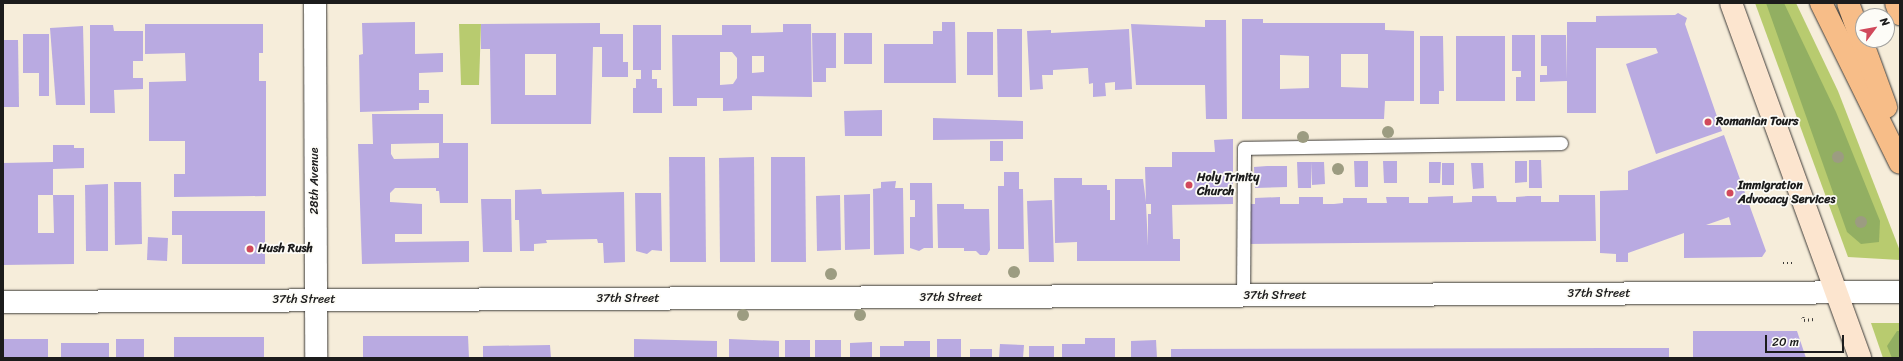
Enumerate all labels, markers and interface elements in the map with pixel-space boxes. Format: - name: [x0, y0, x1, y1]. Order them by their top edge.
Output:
- north arrow: [1855, 8, 1895, 48]
- text: N: [1875, 14, 1895, 30]
- place label: Romanian Tours: [1716, 115, 1799, 129]
- marker: Romanian Tours: [1703, 117, 1713, 127]
- street label: 28th Avenue: [308, 147, 322, 215]
- place label: Holy Trinity Church: [1197, 171, 1259, 199]
- place label: Immigration Advocacy Services: [1738, 179, 1836, 207]
- marker: Holy Trinity Church: [1184, 180, 1194, 190]
- marker: Immigration Advocacy Services: [1725, 188, 1735, 198]
- place label: Hush Rush: [258, 242, 313, 256]
- marker: Hush Rush: [245, 244, 255, 254]
- street label: 37th Street: [1568, 287, 1630, 301]
- street label: 37th Street: [1244, 289, 1306, 303]
- street label: 37th Street: [920, 291, 982, 305]
- street label: 37th Street: [597, 292, 659, 306]
- street label: 37th Street: [273, 293, 335, 307]
- scale bar: [1767, 327, 1846, 353]
- text: 20 m: [1772, 331, 1799, 353]

